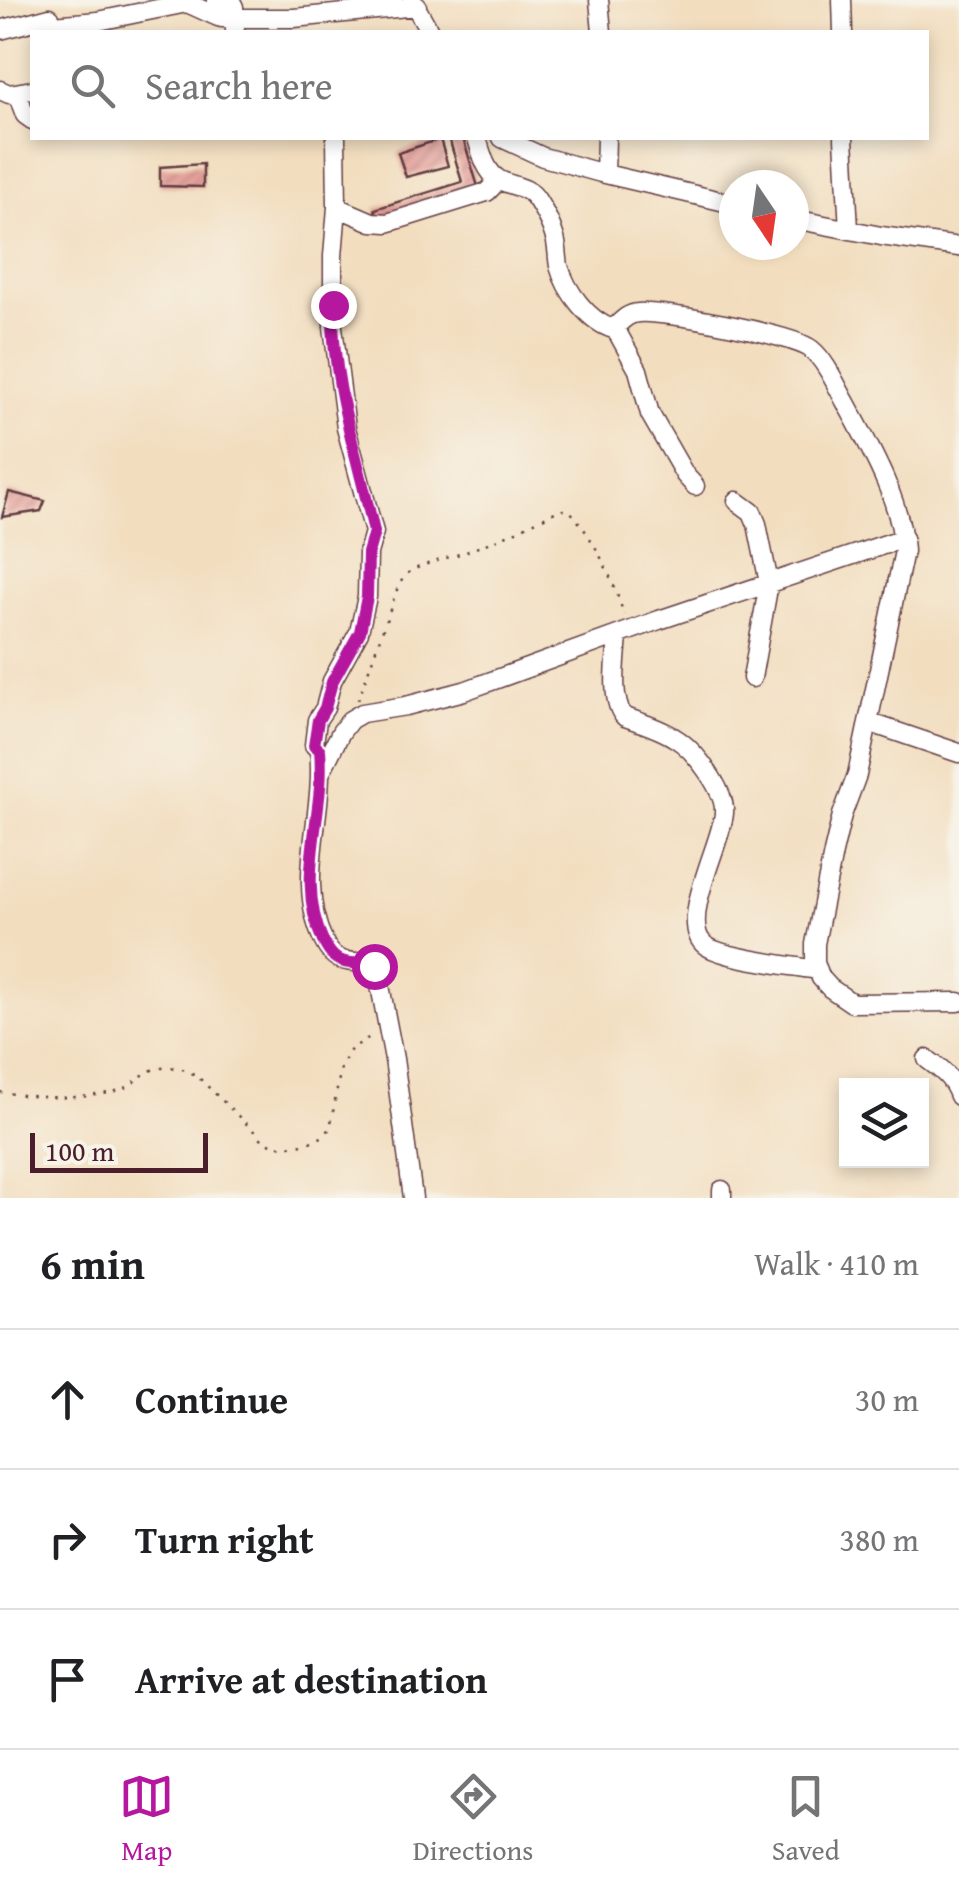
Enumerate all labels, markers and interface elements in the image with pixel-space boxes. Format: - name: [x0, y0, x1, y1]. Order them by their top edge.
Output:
- search box: [30, 30, 929, 140]
- text: Search here: [145, 57, 333, 113]
- icon: search: [65, 58, 120, 113]
- north arrow: [719, 170, 809, 260]
- route end: [311, 283, 357, 329]
- route start: [352, 944, 398, 990]
- map controls: [839, 1078, 929, 1168]
- button: layers: [839, 1078, 929, 1168]
- scale bar: [30, 1128, 208, 1172]
- text: 100 m: [45, 1130, 114, 1171]
- text: 6 min: [40, 1233, 145, 1294]
- text: Walk · 410 m: [754, 1240, 919, 1287]
- text: Continue: [135, 1371, 288, 1427]
- icon: ahead: [40, 1372, 95, 1427]
- text: 30 m: [855, 1376, 919, 1423]
- text: Turn right: [135, 1511, 314, 1567]
- icon: right: [40, 1512, 95, 1567]
- text: 380 m: [840, 1516, 919, 1563]
- text: Arrive at destination: [135, 1651, 488, 1707]
- icon: arrive: [40, 1652, 95, 1707]
- tab: Map: [119, 1769, 174, 1870]
- tab: Directions: [413, 1769, 533, 1870]
- tab: Saved: [772, 1769, 840, 1870]

